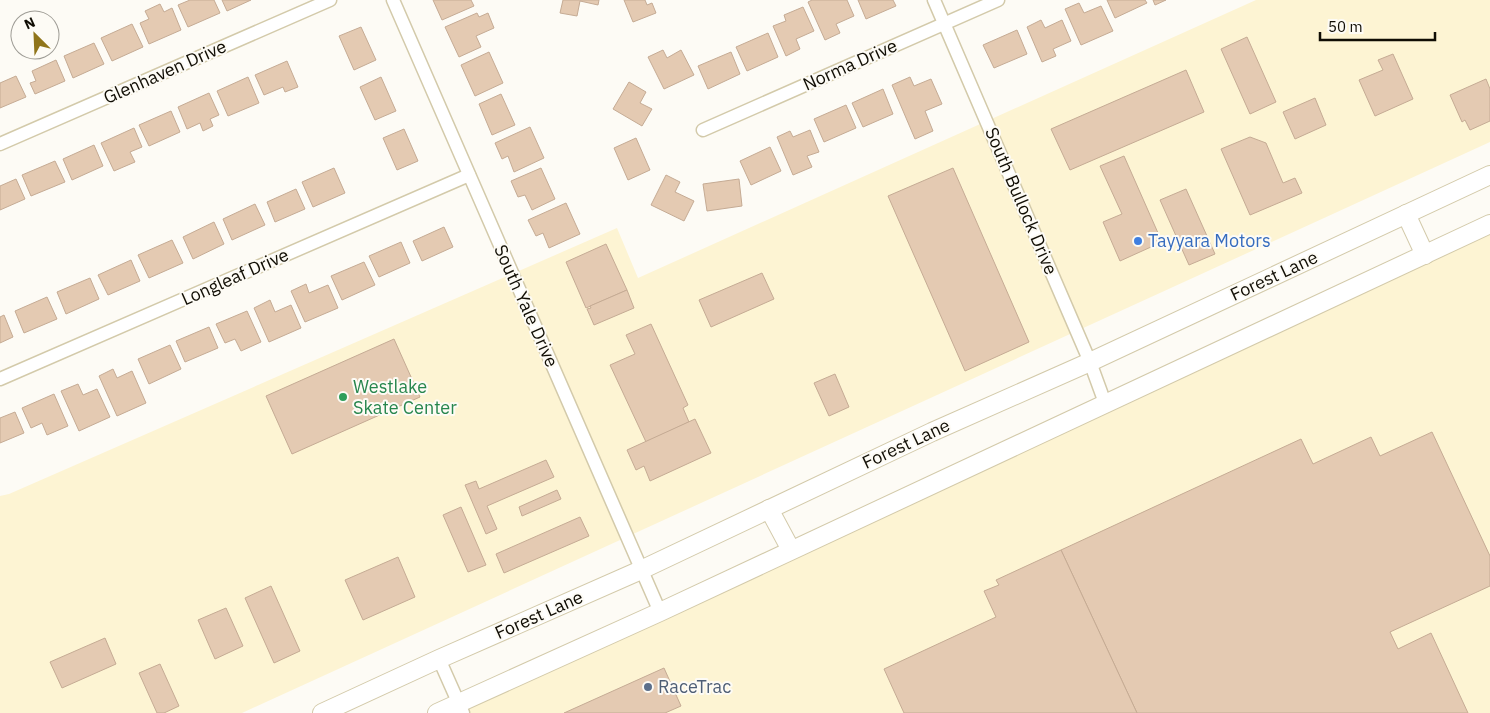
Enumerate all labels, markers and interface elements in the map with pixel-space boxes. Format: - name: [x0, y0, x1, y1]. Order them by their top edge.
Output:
- north arrow: [10, 10, 60, 60]
- scale bar: [1320, 10, 1435, 42]
- text: N: [21, 13, 38, 33]
- text: 50 m: [1328, 17, 1363, 36]
- street label: Norma Drive: [799, 33, 901, 96]
- street label: Glenhaven Drive: [100, 34, 230, 109]
- street label: South Bullock Drive: [980, 124, 1063, 278]
- place label: Tayyara Motors: [1148, 229, 1271, 252]
- marker: Tayyara Motors: [1132, 235, 1144, 247]
- street label: South Yale Drive: [489, 241, 564, 371]
- street label: Longleaf Drive: [178, 243, 292, 310]
- street label: Forest Lane: [1226, 245, 1321, 306]
- place label: Westlake Skate Center: [353, 375, 457, 419]
- marker: Westlake Skate Center: [337, 391, 349, 403]
- street label: Forest Lane: [858, 413, 953, 474]
- street label: Forest Lane: [491, 585, 587, 644]
- place label: RaceTrac: [658, 675, 731, 698]
- marker: RaceTrac: [642, 681, 654, 693]

